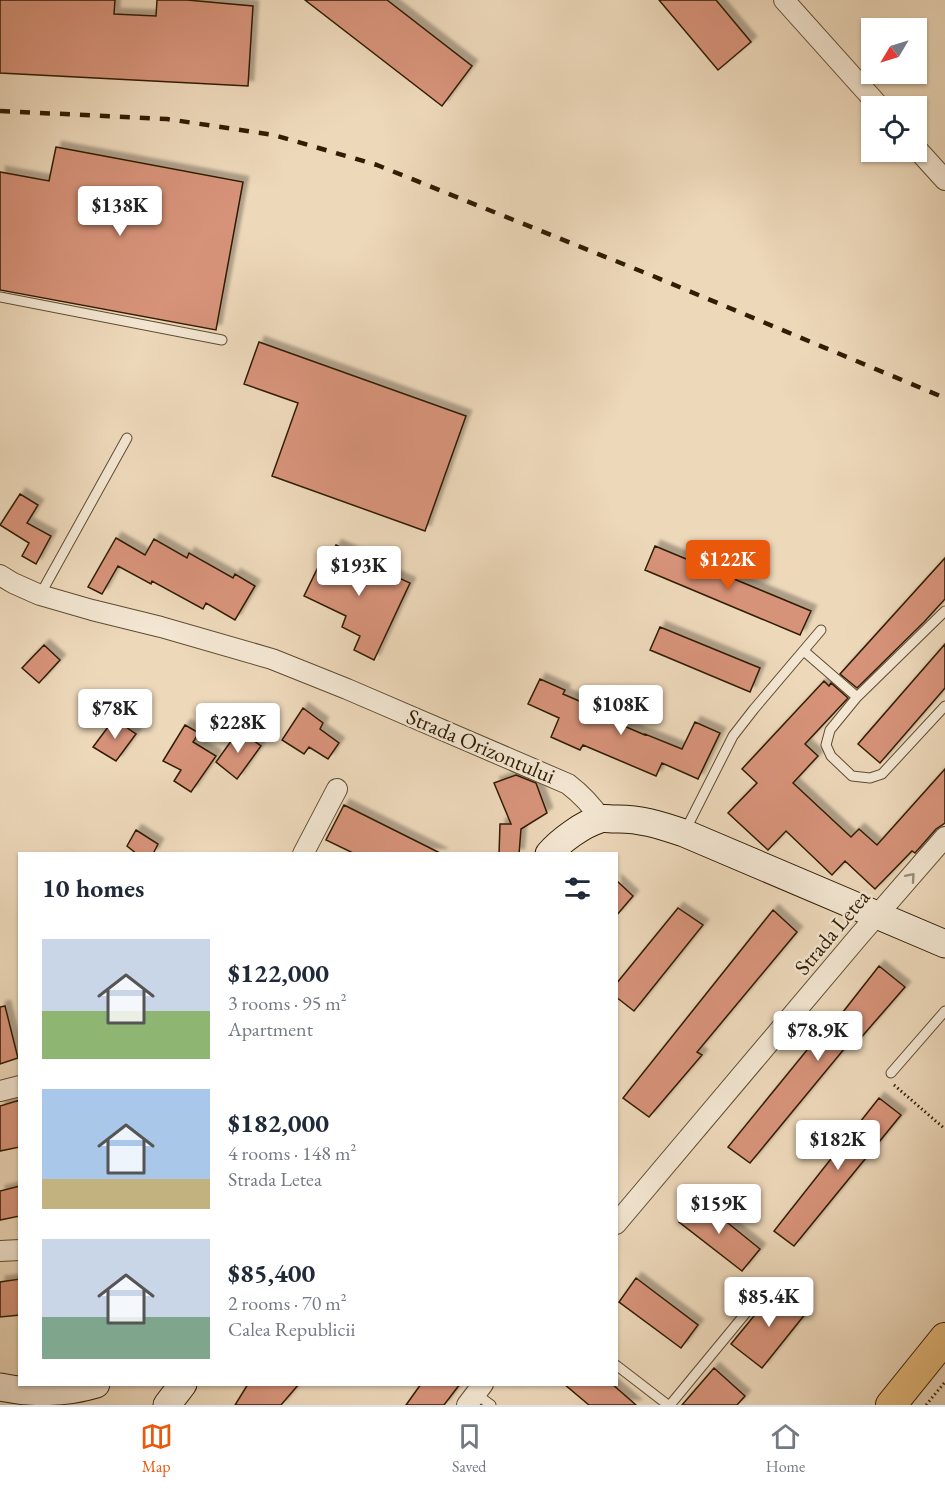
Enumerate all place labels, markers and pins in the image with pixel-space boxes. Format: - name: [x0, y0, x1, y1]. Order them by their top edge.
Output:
- pin: $138K: [78, 186, 162, 237]
- pin: $122K: [686, 540, 770, 591]
- pin: $193K: [317, 546, 401, 597]
- pin: $108K: [579, 685, 663, 736]
- pin: $78K: [79, 689, 151, 740]
- pin: $228K: [196, 703, 280, 754]
- pin: $78.9K: [769, 1011, 867, 1062]
- pin: $182K: [796, 1120, 880, 1171]
- pin: $159K: [677, 1184, 761, 1235]
- pin: $85.4K: [720, 1277, 818, 1328]

